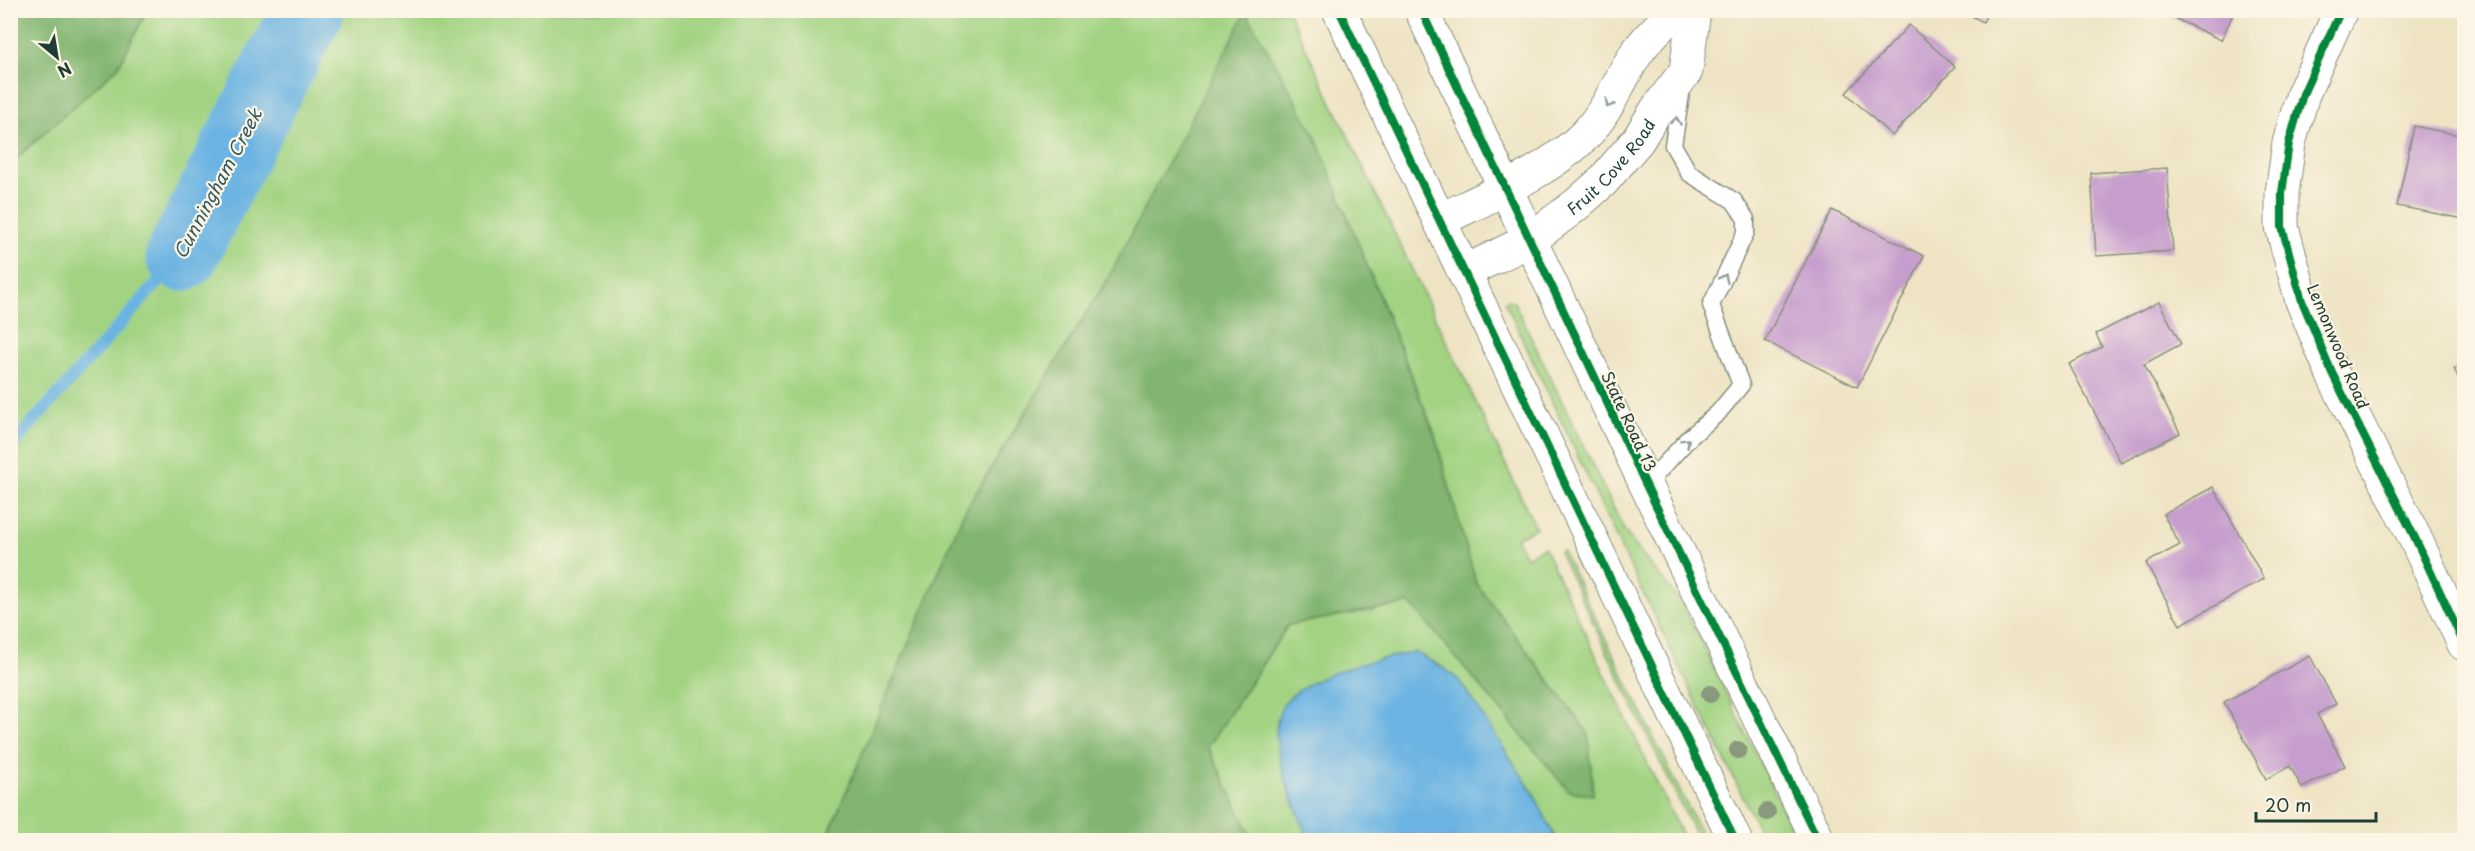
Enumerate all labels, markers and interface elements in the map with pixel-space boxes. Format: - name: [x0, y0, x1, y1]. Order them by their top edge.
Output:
- north arrow: [27, 27, 87, 87]
- text: N: [54, 57, 76, 84]
- one-way arrow: [1604, 98, 1616, 108]
- water label: Cunningham Creek: [166, 102, 269, 263]
- street label: Fruit Cove Road: [1561, 114, 1660, 220]
- one-way arrow: [1669, 116, 1681, 126]
- one-way arrow: [1717, 273, 1729, 284]
- street label: Lemonwood Road: [2302, 280, 2376, 412]
- street label: State Road 13: [1596, 367, 1664, 475]
- one-way arrow: [1679, 438, 1689, 449]
- scale bar: [2256, 785, 2376, 823]
- text: 20 m: [2265, 791, 2311, 818]

